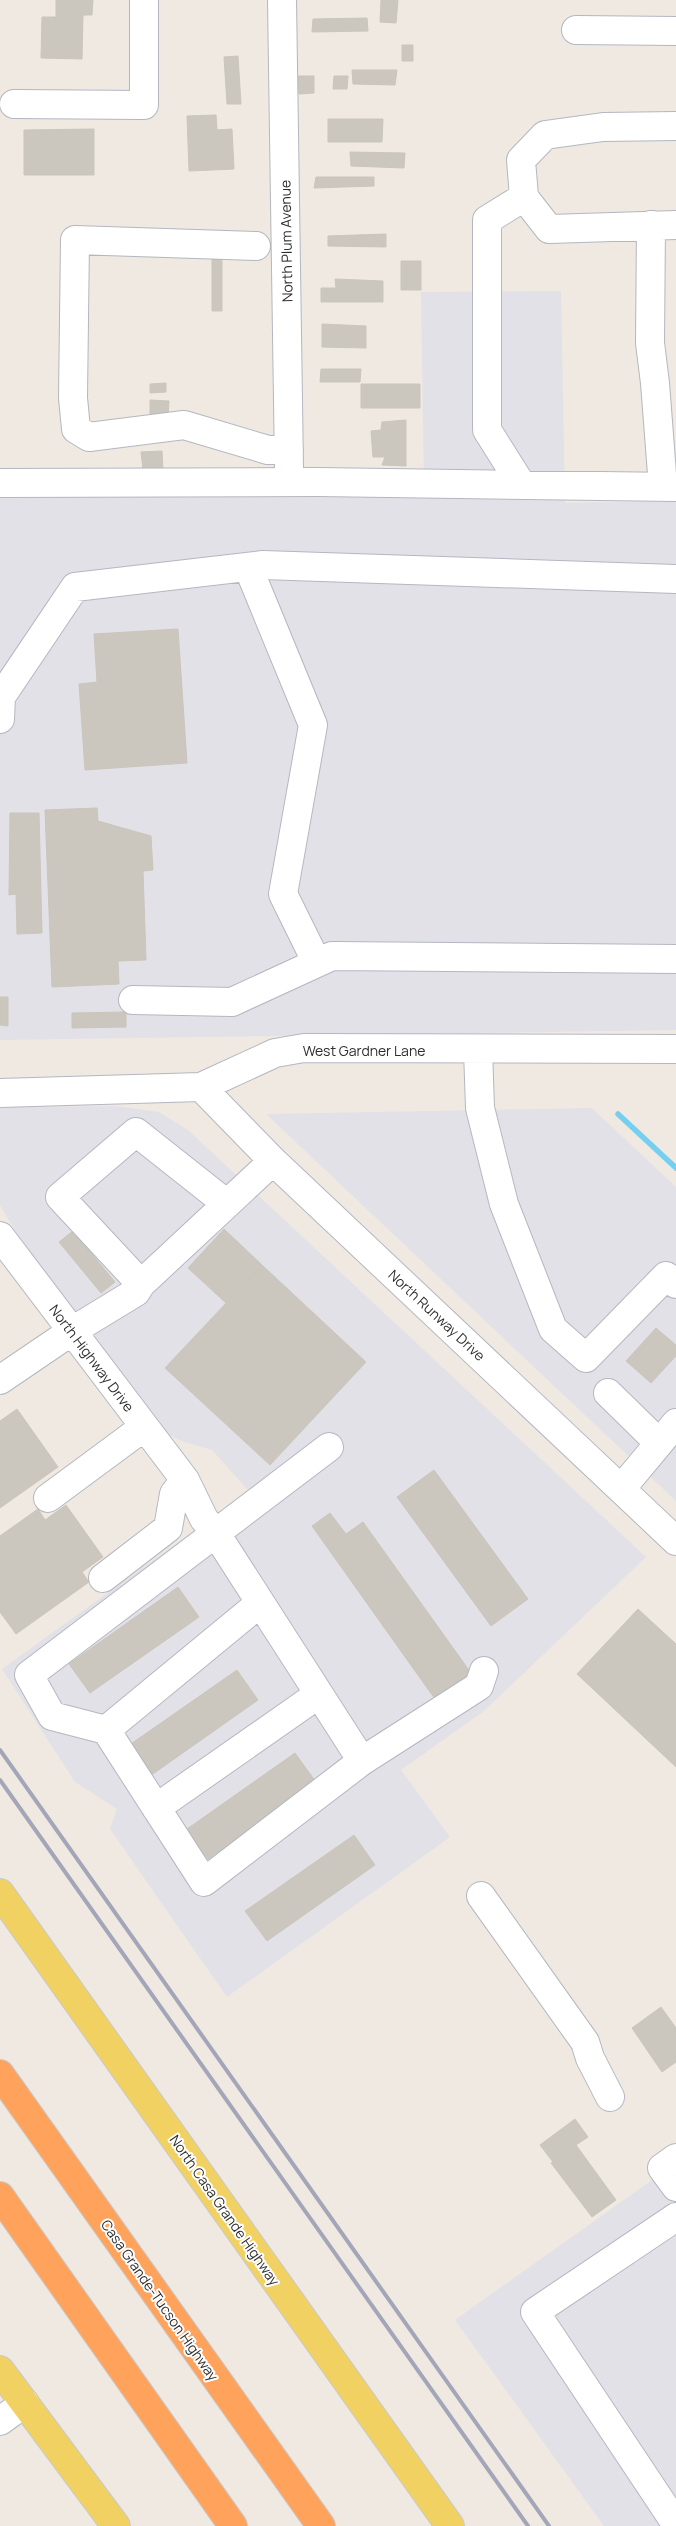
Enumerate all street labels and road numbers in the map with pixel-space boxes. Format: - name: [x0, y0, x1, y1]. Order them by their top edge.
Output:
- street label: North Plum Avenue: [275, 180, 297, 302]
- street label: West Gardner Lane: [303, 1041, 425, 1060]
- street label: North Runway Drive: [385, 1265, 489, 1365]
- street label: North Highway Drive: [45, 1300, 139, 1416]
- street label: North Casa Grande Highway: [166, 2131, 285, 2290]
- street label: Casa Grande-Tucson Highway: [97, 2216, 223, 2385]

